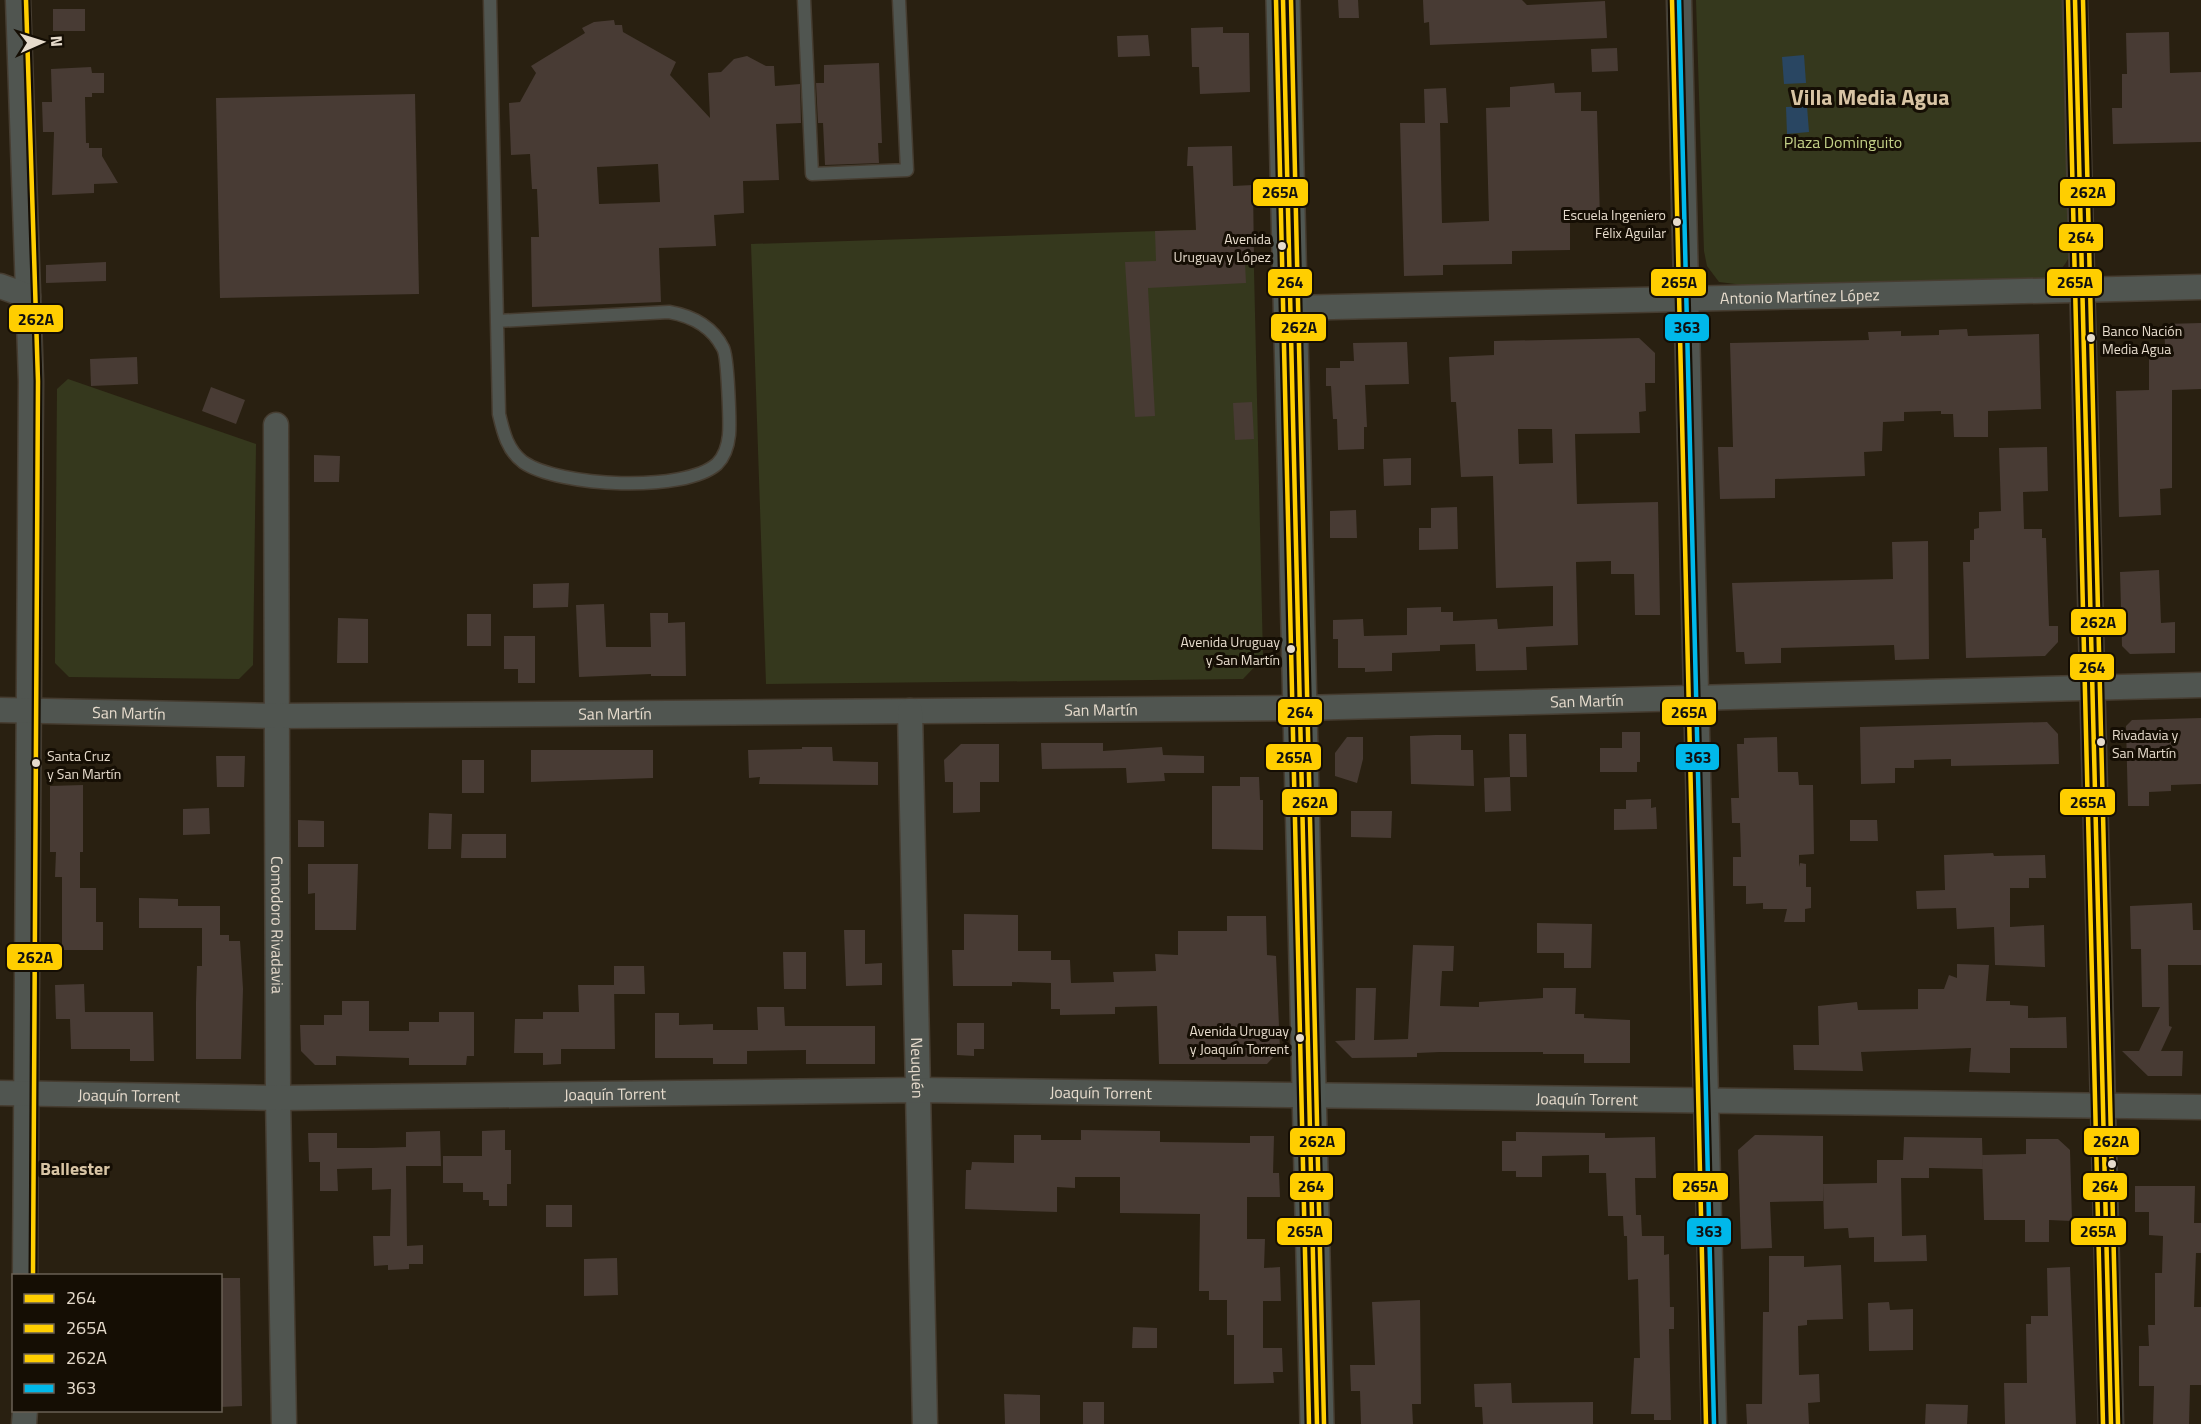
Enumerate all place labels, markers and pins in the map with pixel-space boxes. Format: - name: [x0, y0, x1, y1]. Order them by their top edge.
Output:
- place label: Escuela Ingeniero Félix Aguilar: [1563, 204, 1666, 243]
- marker: Escuela Ingeniero Félix Aguilar: [1671, 216, 1683, 228]
- place label: Avenida Uruguay y López: [1174, 228, 1271, 267]
- marker: Avenida Uruguay y López: [1276, 240, 1288, 252]
- place label: Banco Nación Media Agua: [2102, 320, 2182, 359]
- marker: Banco Nación Media Agua: [2085, 332, 2097, 344]
- place label: Avenida Uruguay y San Martín: [1181, 631, 1280, 670]
- marker: Avenida Uruguay y San Martín: [1285, 643, 1297, 655]
- place label: Rivadavia y San Martín: [2112, 724, 2179, 763]
- marker: Rivadavia y San Martín: [2095, 736, 2107, 748]
- place label: Santa Cruz y San Martín: [47, 745, 121, 784]
- marker: Santa Cruz y San Martín: [30, 757, 42, 769]
- place label: Avenida Uruguay y Joaquín Torrent: [1190, 1020, 1289, 1059]
- marker: Avenida Uruguay y Joaquín Torrent: [1294, 1032, 1306, 1044]
- unlabelled marker: [2106, 1158, 2118, 1170]

